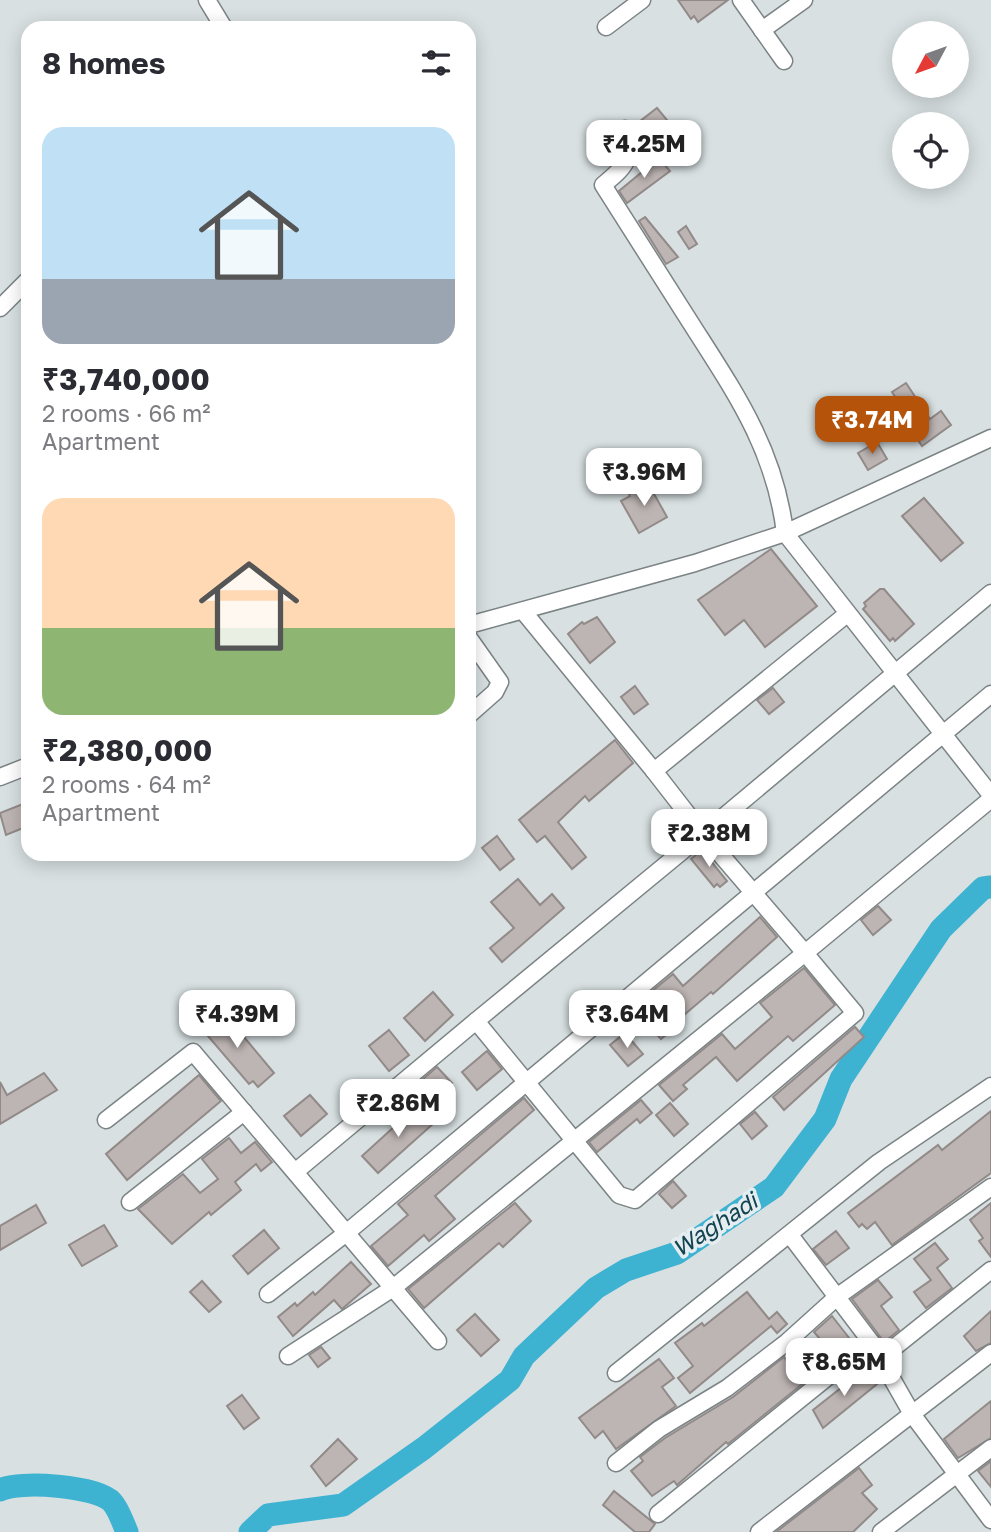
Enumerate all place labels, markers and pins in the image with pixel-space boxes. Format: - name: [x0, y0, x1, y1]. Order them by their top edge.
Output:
- pin: ₹4.25M: [587, 120, 701, 180]
- pin: ₹3.74M: [815, 396, 929, 456]
- pin: ₹3.96M: [587, 448, 701, 508]
- pin: ₹2.38M: [652, 810, 766, 869]
- pin: ₹4.39M: [180, 990, 294, 1050]
- pin: ₹3.64M: [570, 990, 684, 1050]
- pin: ₹2.86M: [341, 1080, 455, 1139]
- pin: ₹8.65M: [787, 1338, 901, 1398]

